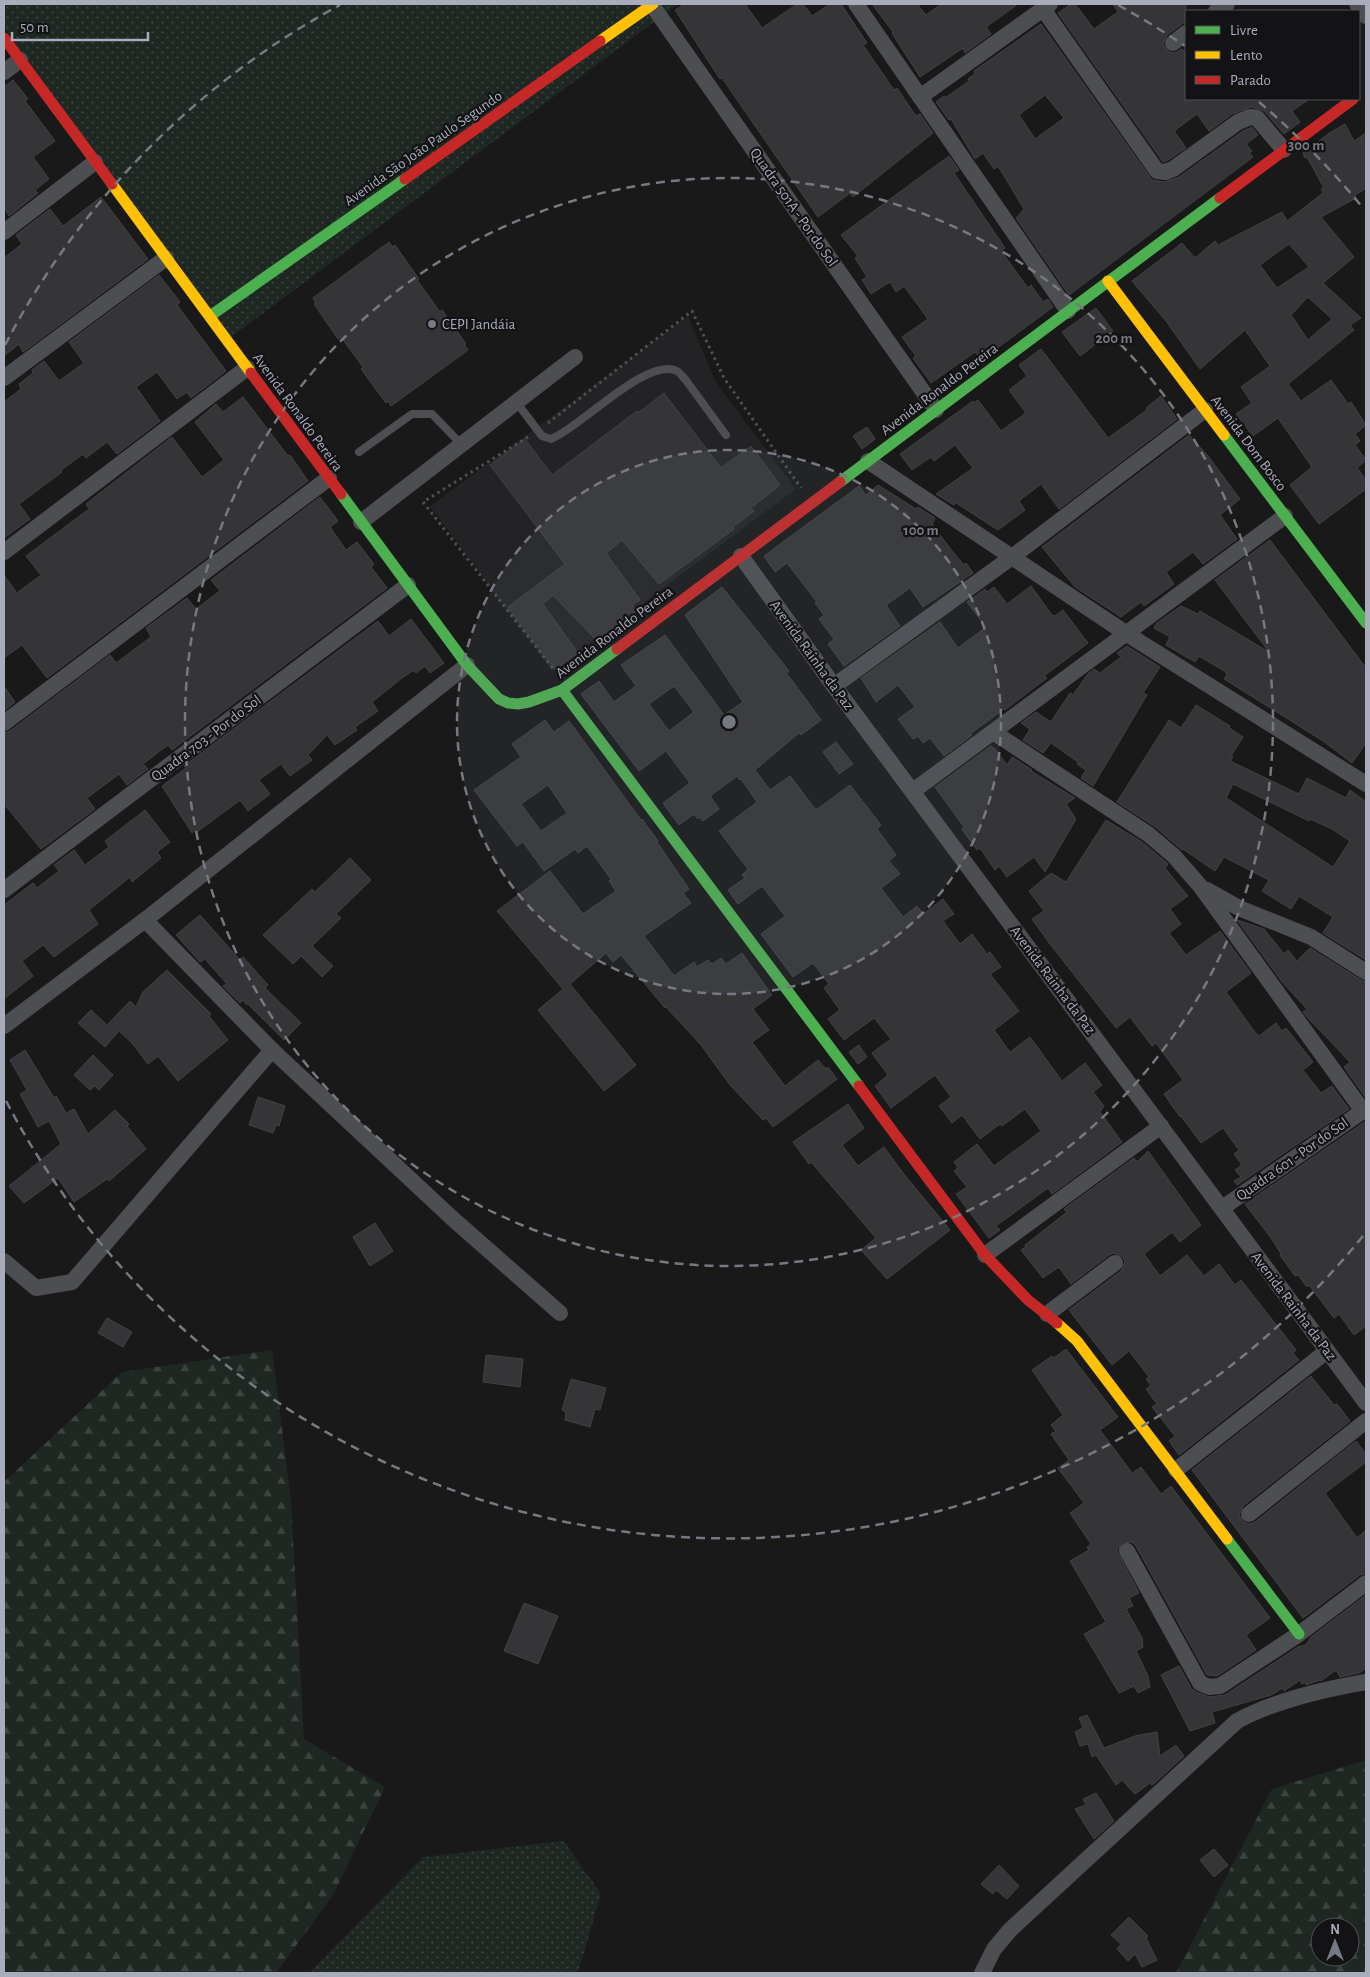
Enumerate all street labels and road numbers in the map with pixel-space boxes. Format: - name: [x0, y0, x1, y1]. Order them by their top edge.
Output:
- street label: Avenida São João Paulo Segundo: [342, 88, 505, 209]
- street label: Quadra 501A - Por do Sol: [747, 145, 840, 269]
- street label: Avenida Ronaldo Pereira: [878, 341, 1001, 438]
- street label: Avenida Ronaldo Pereira: [250, 350, 345, 474]
- street label: Avenida Dom Bosco: [1208, 393, 1289, 494]
- street label: Avenida Ronaldo Pereira: [553, 584, 676, 681]
- street label: Avenida Rainha da Paz: [767, 598, 856, 713]
- street label: Quadra 703 - Por do Sol: [149, 692, 264, 784]
- street label: Avenida Rainha da Paz: [1007, 923, 1098, 1037]
- street label: Quadra 601 - Por do Sol: [1234, 1115, 1351, 1204]
- street label: Avenida Rainha da Paz: [1248, 1249, 1339, 1363]

